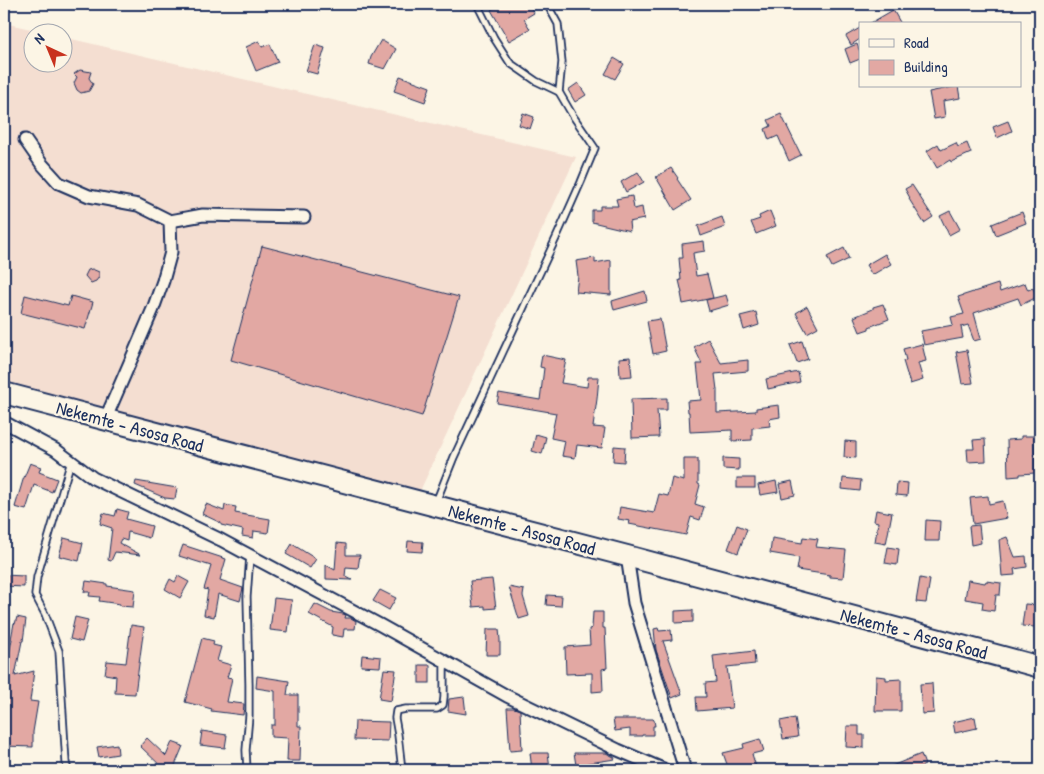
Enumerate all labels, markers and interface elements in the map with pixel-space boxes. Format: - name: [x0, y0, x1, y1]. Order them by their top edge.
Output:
- north arrow: [22, 22, 72, 72]
- legend: [859, 22, 1022, 88]
- text: N: [29, 28, 48, 48]
- text: Road: [904, 32, 929, 53]
- text: Building: [904, 56, 948, 77]
- street label: Nekemte - Asosa Road: [54, 394, 207, 458]
- street label: Nekemte - Asosa Road: [446, 497, 599, 561]
- street label: Nekemte - Asosa Road: [838, 601, 991, 665]

